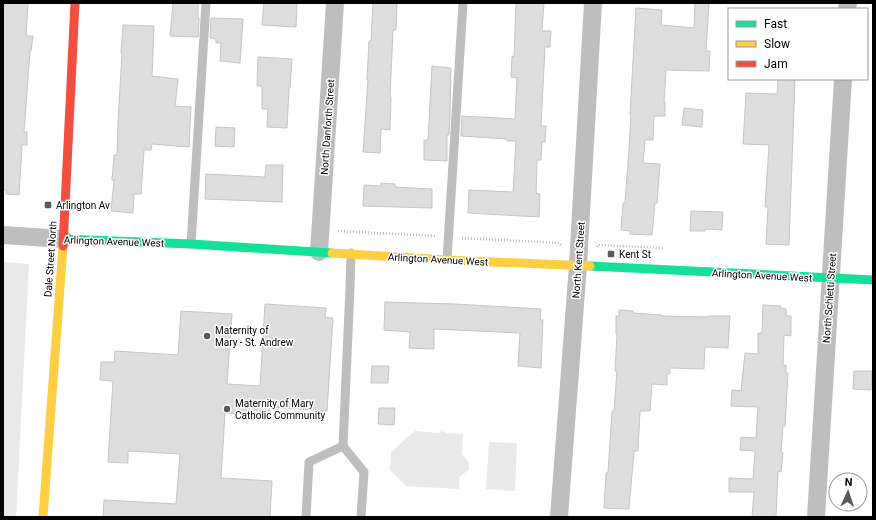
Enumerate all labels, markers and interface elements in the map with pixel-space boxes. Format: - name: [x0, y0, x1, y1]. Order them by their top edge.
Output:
- legend: [728, 8, 868, 80]
- text: Fast: [764, 17, 787, 31]
- text: Slow: [764, 37, 790, 51]
- text: Jam: [764, 57, 788, 71]
- street label: North Danforth Street: [319, 79, 336, 175]
- marker: Arlington Av: [43, 200, 53, 210]
- place label: Arlington Av: [56, 200, 110, 211]
- street label: Dale Street North: [42, 221, 59, 297]
- street label: North Kent Street: [570, 221, 587, 299]
- street label: Arlington Avenue West: [64, 234, 164, 249]
- marker: Kent St: [606, 249, 616, 259]
- place label: Kent St: [619, 249, 651, 260]
- street label: Arlington Avenue West: [388, 251, 488, 268]
- street label: North Schletti Street: [821, 253, 838, 343]
- street label: Arlington Avenue West: [712, 267, 812, 284]
- place label: Maternity of Mary - St. Andrew: [215, 325, 294, 348]
- marker: Maternity of Mary - St. Andrew: [202, 331, 212, 341]
- place label: Maternity of Mary Catholic Community: [235, 398, 325, 421]
- marker: Maternity of Mary Catholic Community: [222, 404, 232, 414]
- north arrow: [828, 472, 868, 512]
- text: N: [844, 476, 853, 489]

